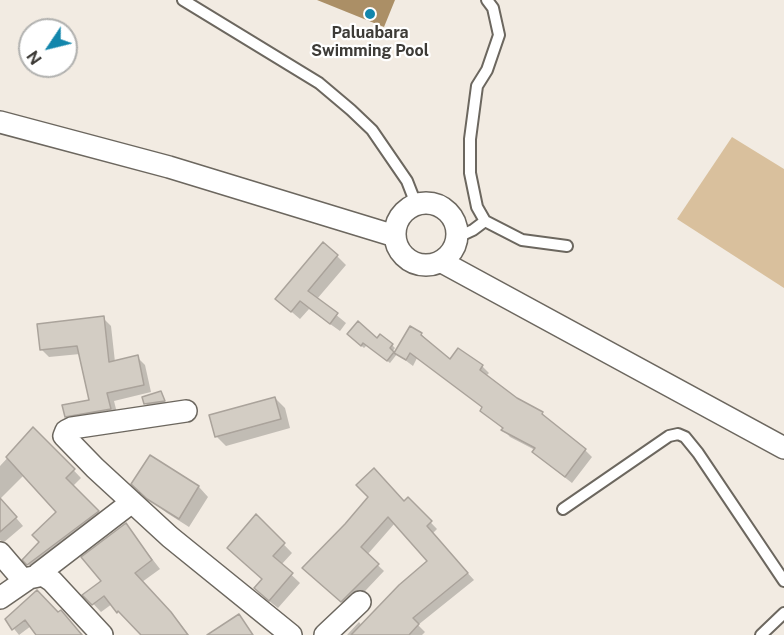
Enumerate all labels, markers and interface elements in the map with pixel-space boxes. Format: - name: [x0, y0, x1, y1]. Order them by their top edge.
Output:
- marker: Paluabara Swimming Pool: [363, 7, 377, 21]
- north arrow: [18, 18, 78, 78]
- place label: Paluabara Swimming Pool: [311, 23, 429, 61]
- text: N: [23, 47, 46, 68]

